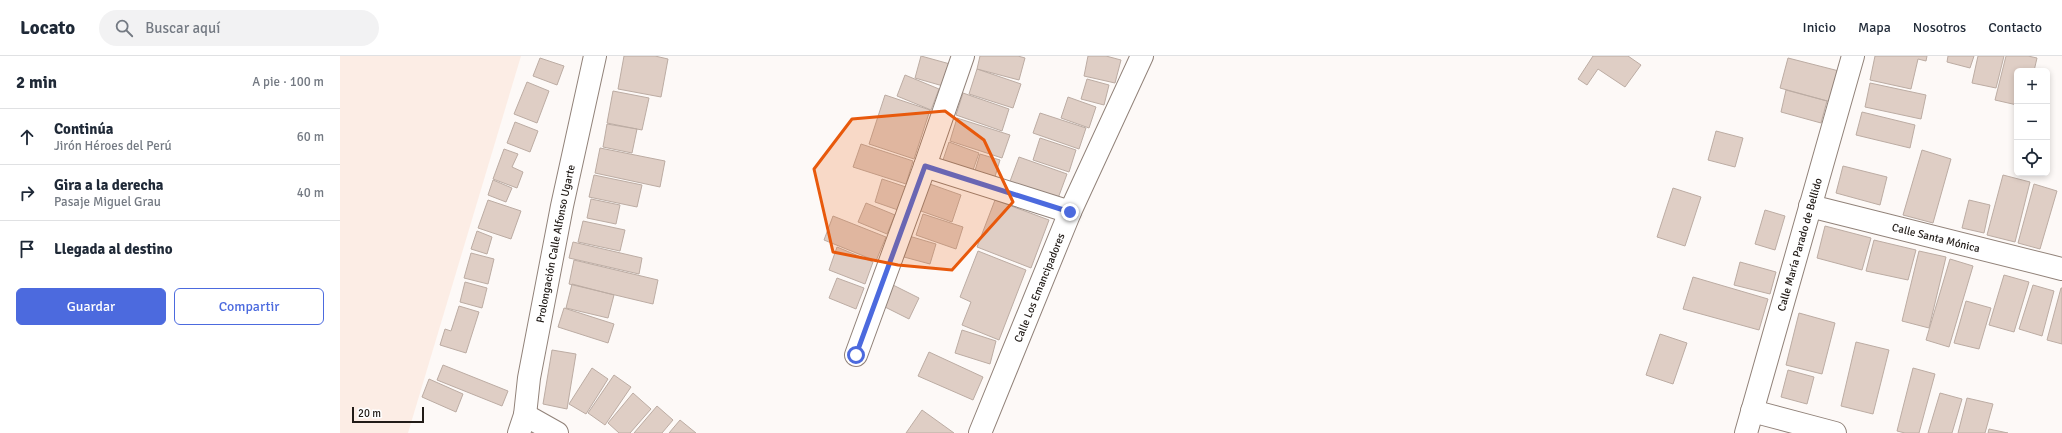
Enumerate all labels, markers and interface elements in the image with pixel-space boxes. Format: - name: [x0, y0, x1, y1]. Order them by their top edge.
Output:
- search box: [99, 10, 379, 46]
- text: Locato: [20, 16, 75, 40]
- icon: search: [113, 17, 135, 39]
- text: Buscar aquí: [145, 19, 220, 37]
- text: Inicio: [1803, 19, 1836, 36]
- text: Mapa: [1858, 19, 1891, 36]
- text: Nosotros: [1913, 19, 1966, 36]
- text: Contacto: [1988, 19, 2042, 36]
- map controls: [2014, 68, 2050, 176]
- button: +: [2014, 68, 2050, 104]
- text: 2 min: [16, 72, 57, 93]
- text: A pie · 100 m: [252, 74, 324, 90]
- button: −: [2014, 104, 2050, 140]
- text: Continúa: [54, 120, 113, 138]
- icon: ahead: [16, 126, 38, 148]
- text: 60 m: [297, 129, 324, 145]
- text: Jirón Héroes del Perú: [54, 138, 172, 154]
- button: locate: [2014, 140, 2050, 176]
- street label: Prolongación Calle Alfonso Ugarte: [534, 163, 578, 324]
- text: Gira a la derecha: [54, 176, 164, 194]
- street label: Calle María Parado de Bellido: [1775, 176, 1825, 313]
- icon: right: [16, 182, 38, 204]
- text: 40 m: [297, 185, 324, 201]
- text: Pasaje Miguel Grau: [54, 194, 161, 210]
- route end: [1061, 203, 1079, 221]
- street label: Calle Santa Mónica: [1891, 221, 1982, 255]
- street label: Calle Los Emancipadores: [1012, 231, 1068, 344]
- icon: arrive: [16, 238, 38, 260]
- text: Llegada al destino: [54, 240, 173, 258]
- button: Guardar: [16, 288, 166, 325]
- button: Compartir: [174, 288, 324, 325]
- route start: [847, 346, 865, 364]
- scale bar: [352, 405, 424, 424]
- text: 20 m: [358, 407, 381, 420]

